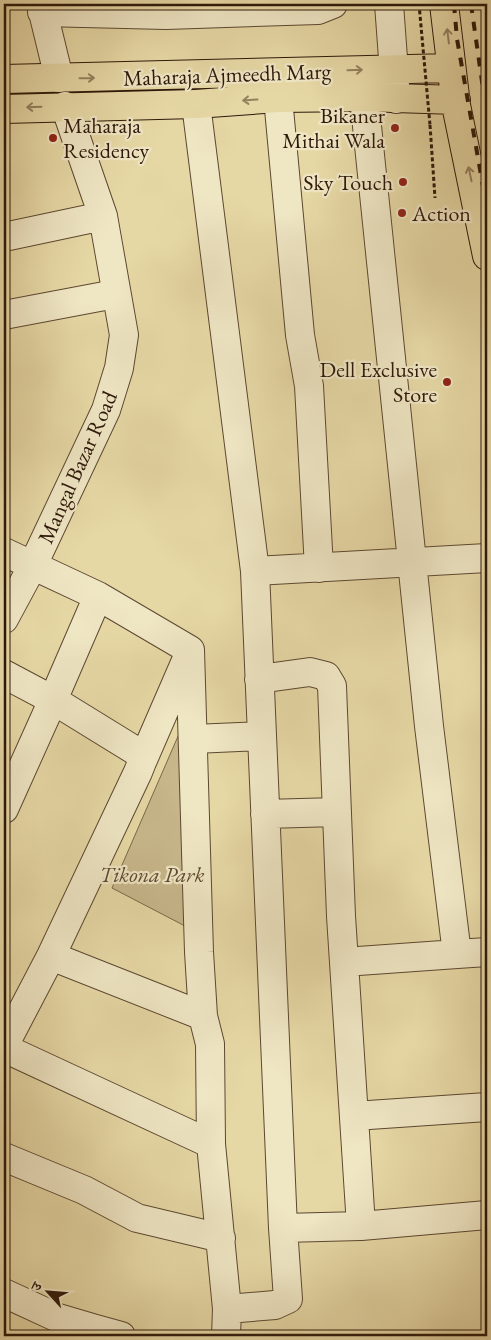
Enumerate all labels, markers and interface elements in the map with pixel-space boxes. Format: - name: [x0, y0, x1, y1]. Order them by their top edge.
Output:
- one-way arrow: [443, 28, 453, 44]
- street label: Maharaja Ajmeedh Marg: [122, 56, 332, 93]
- one-way arrow: [346, 65, 363, 75]
- one-way arrow: [79, 73, 95, 82]
- one-way arrow: [242, 96, 258, 105]
- place label: Bikaner Mithai Wala: [282, 101, 386, 155]
- one-way arrow: [27, 103, 43, 112]
- place label: Maharaja Residency: [63, 111, 150, 165]
- marker: Bikaner Mithai Wala: [389, 122, 401, 134]
- marker: Maharaja Residency: [47, 132, 59, 144]
- one-way arrow: [465, 166, 475, 182]
- place label: Sky Touch: [303, 168, 393, 197]
- marker: Sky Touch: [397, 176, 409, 188]
- place label: Action: [411, 199, 471, 228]
- marker: Action: [396, 207, 408, 219]
- place label: Dell Exclusive Store: [320, 355, 437, 409]
- marker: Dell Exclusive Store: [441, 376, 453, 388]
- street label: Mangal Bazar Road: [31, 386, 124, 548]
- park label: Tikona Park: [100, 860, 204, 889]
- north arrow: [22, 1268, 72, 1318]
- text: उ: [26, 1278, 46, 1294]

